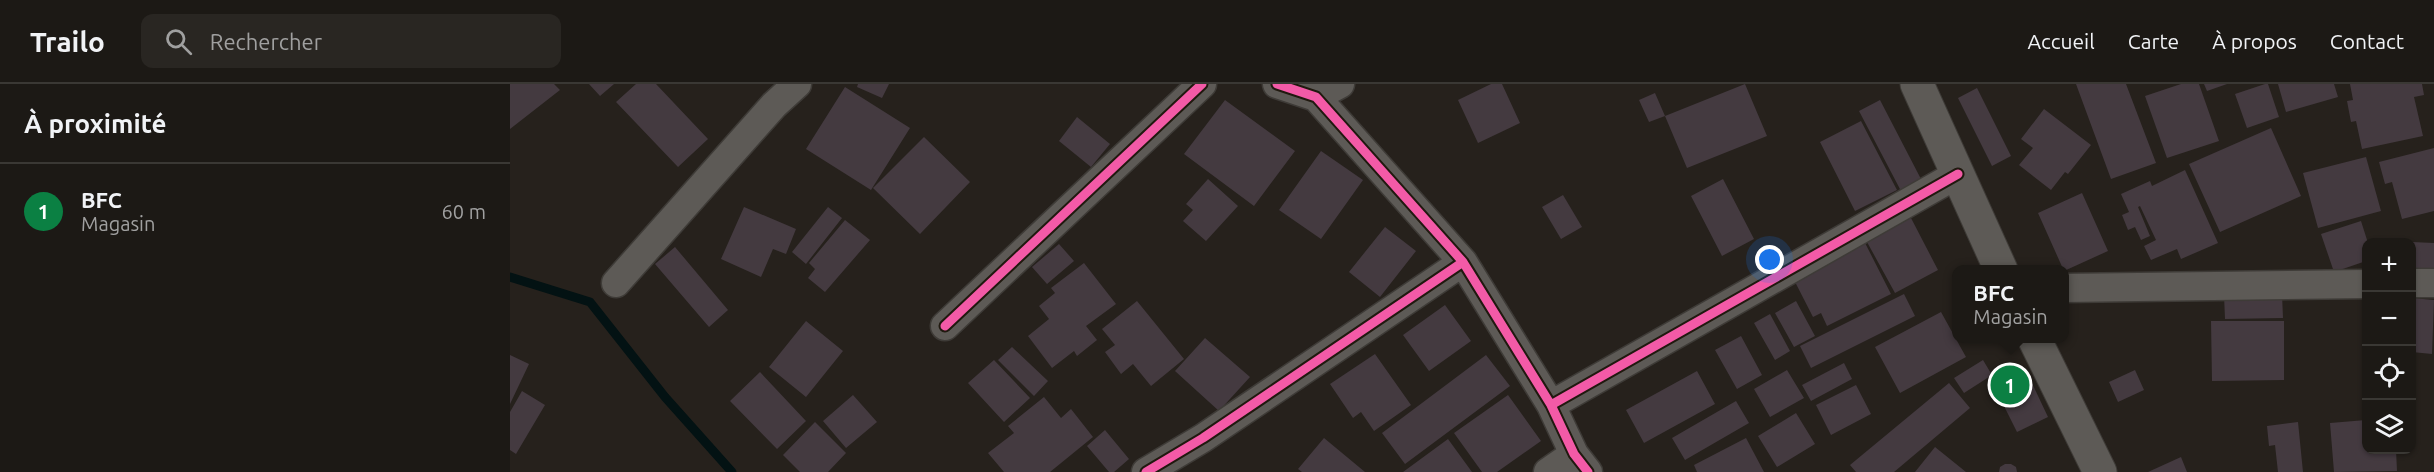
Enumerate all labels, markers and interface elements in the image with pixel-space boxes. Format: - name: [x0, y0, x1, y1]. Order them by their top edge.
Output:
- search box: [141, 14, 561, 68]
- icon: search: [162, 25, 195, 58]
- text: Trailo: [30, 26, 105, 57]
- text: Rechercher: [210, 29, 322, 54]
- text: Accueil: [2027, 29, 2095, 53]
- text: Carte: [2128, 29, 2179, 53]
- text: À propos: [2212, 29, 2297, 53]
- text: Contact: [2330, 29, 2404, 53]
- text: À proximité: [24, 109, 166, 138]
- text: BFC: [81, 187, 122, 212]
- text: 1: [38, 200, 49, 223]
- text: 60 m: [442, 200, 486, 223]
- text: Magasin: [81, 212, 155, 235]
- map controls: [2362, 238, 2416, 454]
- button: +: [2362, 238, 2416, 292]
- your location: [1755, 245, 1784, 274]
- popup: [1952, 265, 2069, 343]
- text: BFC: [1973, 280, 2014, 305]
- button: −: [2362, 292, 2416, 346]
- text: Magasin: [1973, 305, 2048, 328]
- button: locate: [2362, 346, 2416, 400]
- pin: 1: [1990, 362, 2030, 408]
- button: layers: [2362, 400, 2416, 454]

